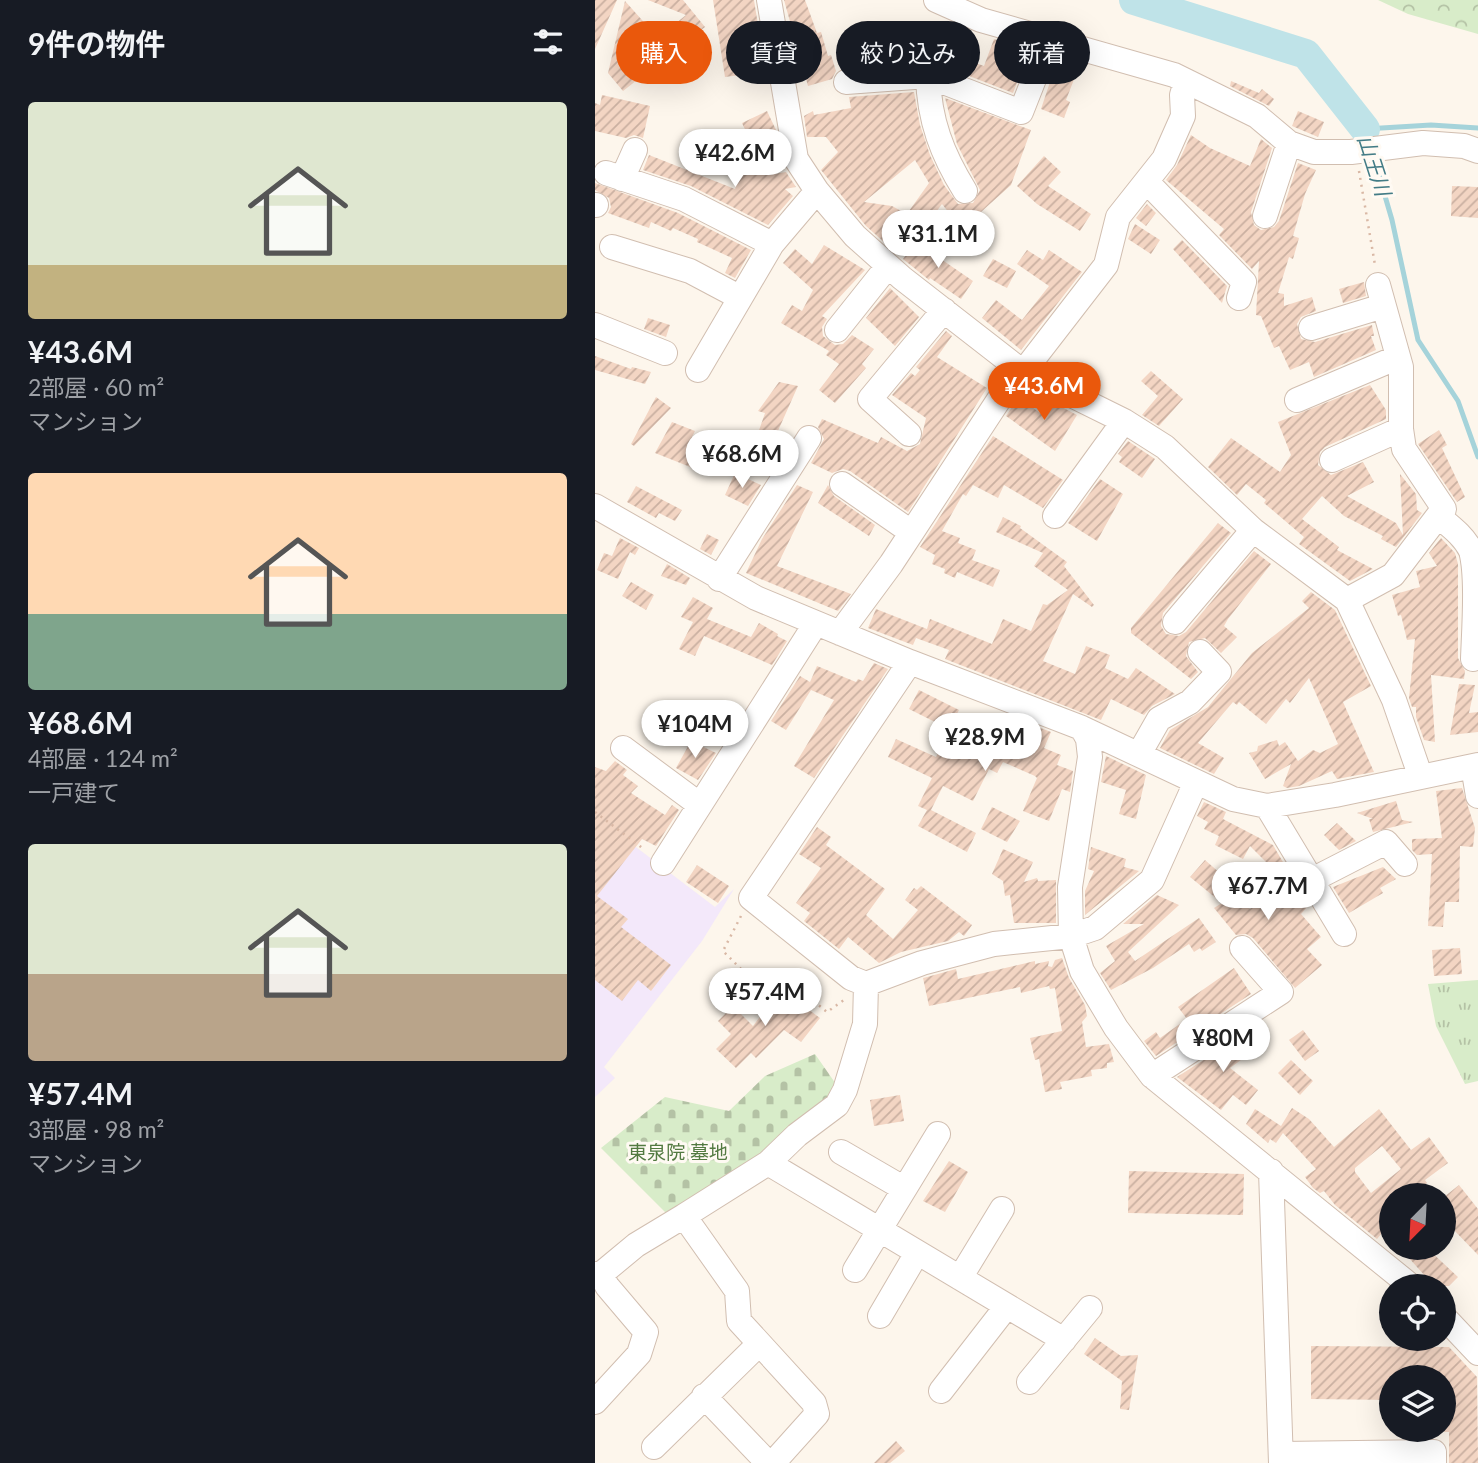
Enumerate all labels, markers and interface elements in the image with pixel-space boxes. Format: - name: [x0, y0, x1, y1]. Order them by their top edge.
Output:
- chip: 購入: [616, 21, 712, 84]
- chip: 賃貸: [726, 21, 822, 84]
- chip: 絞り込み: [836, 21, 980, 84]
- chip: 新着: [994, 21, 1090, 84]
- icon: filters: [529, 23, 567, 61]
- text: 9件の物件: [28, 25, 165, 61]
- pin: ¥42.6M: [678, 130, 792, 189]
- water label: 山王川: [1353, 131, 1397, 201]
- text: ¥42.6M: [695, 138, 775, 166]
- icon: home: [235, 148, 361, 274]
- pin: ¥31.1M: [881, 210, 995, 270]
- text: ¥31.1M: [898, 219, 978, 247]
- text: ¥43.6M: [28, 333, 133, 369]
- pin: ¥43.6M: [987, 362, 1101, 422]
- text: ¥43.6M: [1004, 371, 1084, 399]
- text: 2部屋 · 60 m²: [28, 373, 164, 401]
- text: マンション: [28, 407, 143, 435]
- pin: ¥68.6M: [685, 430, 799, 490]
- text: ¥68.6M: [702, 439, 782, 467]
- icon: home: [235, 519, 361, 645]
- pin: ¥104M: [646, 700, 744, 760]
- text: ¥68.6M: [28, 704, 133, 740]
- text: ¥104M: [657, 709, 733, 737]
- pin: ¥28.9M: [928, 714, 1042, 773]
- text: ¥28.9M: [945, 722, 1025, 750]
- text: 4部屋 · 124 m²: [28, 744, 178, 772]
- text: 一戸建て: [28, 778, 120, 806]
- pin: ¥67.7M: [1211, 862, 1325, 922]
- text: ¥67.7M: [1228, 871, 1308, 899]
- icon: home: [235, 890, 361, 1016]
- pin: ¥57.4M: [708, 968, 822, 1028]
- text: ¥57.4M: [725, 977, 805, 1005]
- pin: ¥80M: [1182, 1014, 1264, 1074]
- text: ¥80M: [1192, 1023, 1254, 1051]
- text: ¥57.4M: [28, 1075, 133, 1111]
- text: 3部屋 · 98 m²: [28, 1115, 164, 1143]
- park label: 東泉院 墓地: [628, 1140, 728, 1163]
- text: マンション: [28, 1149, 143, 1177]
- north arrow: [1379, 1183, 1456, 1260]
- map controls: [1379, 1183, 1456, 1442]
- button: locate: [1379, 1274, 1456, 1351]
- button: layers: [1379, 1365, 1456, 1442]

